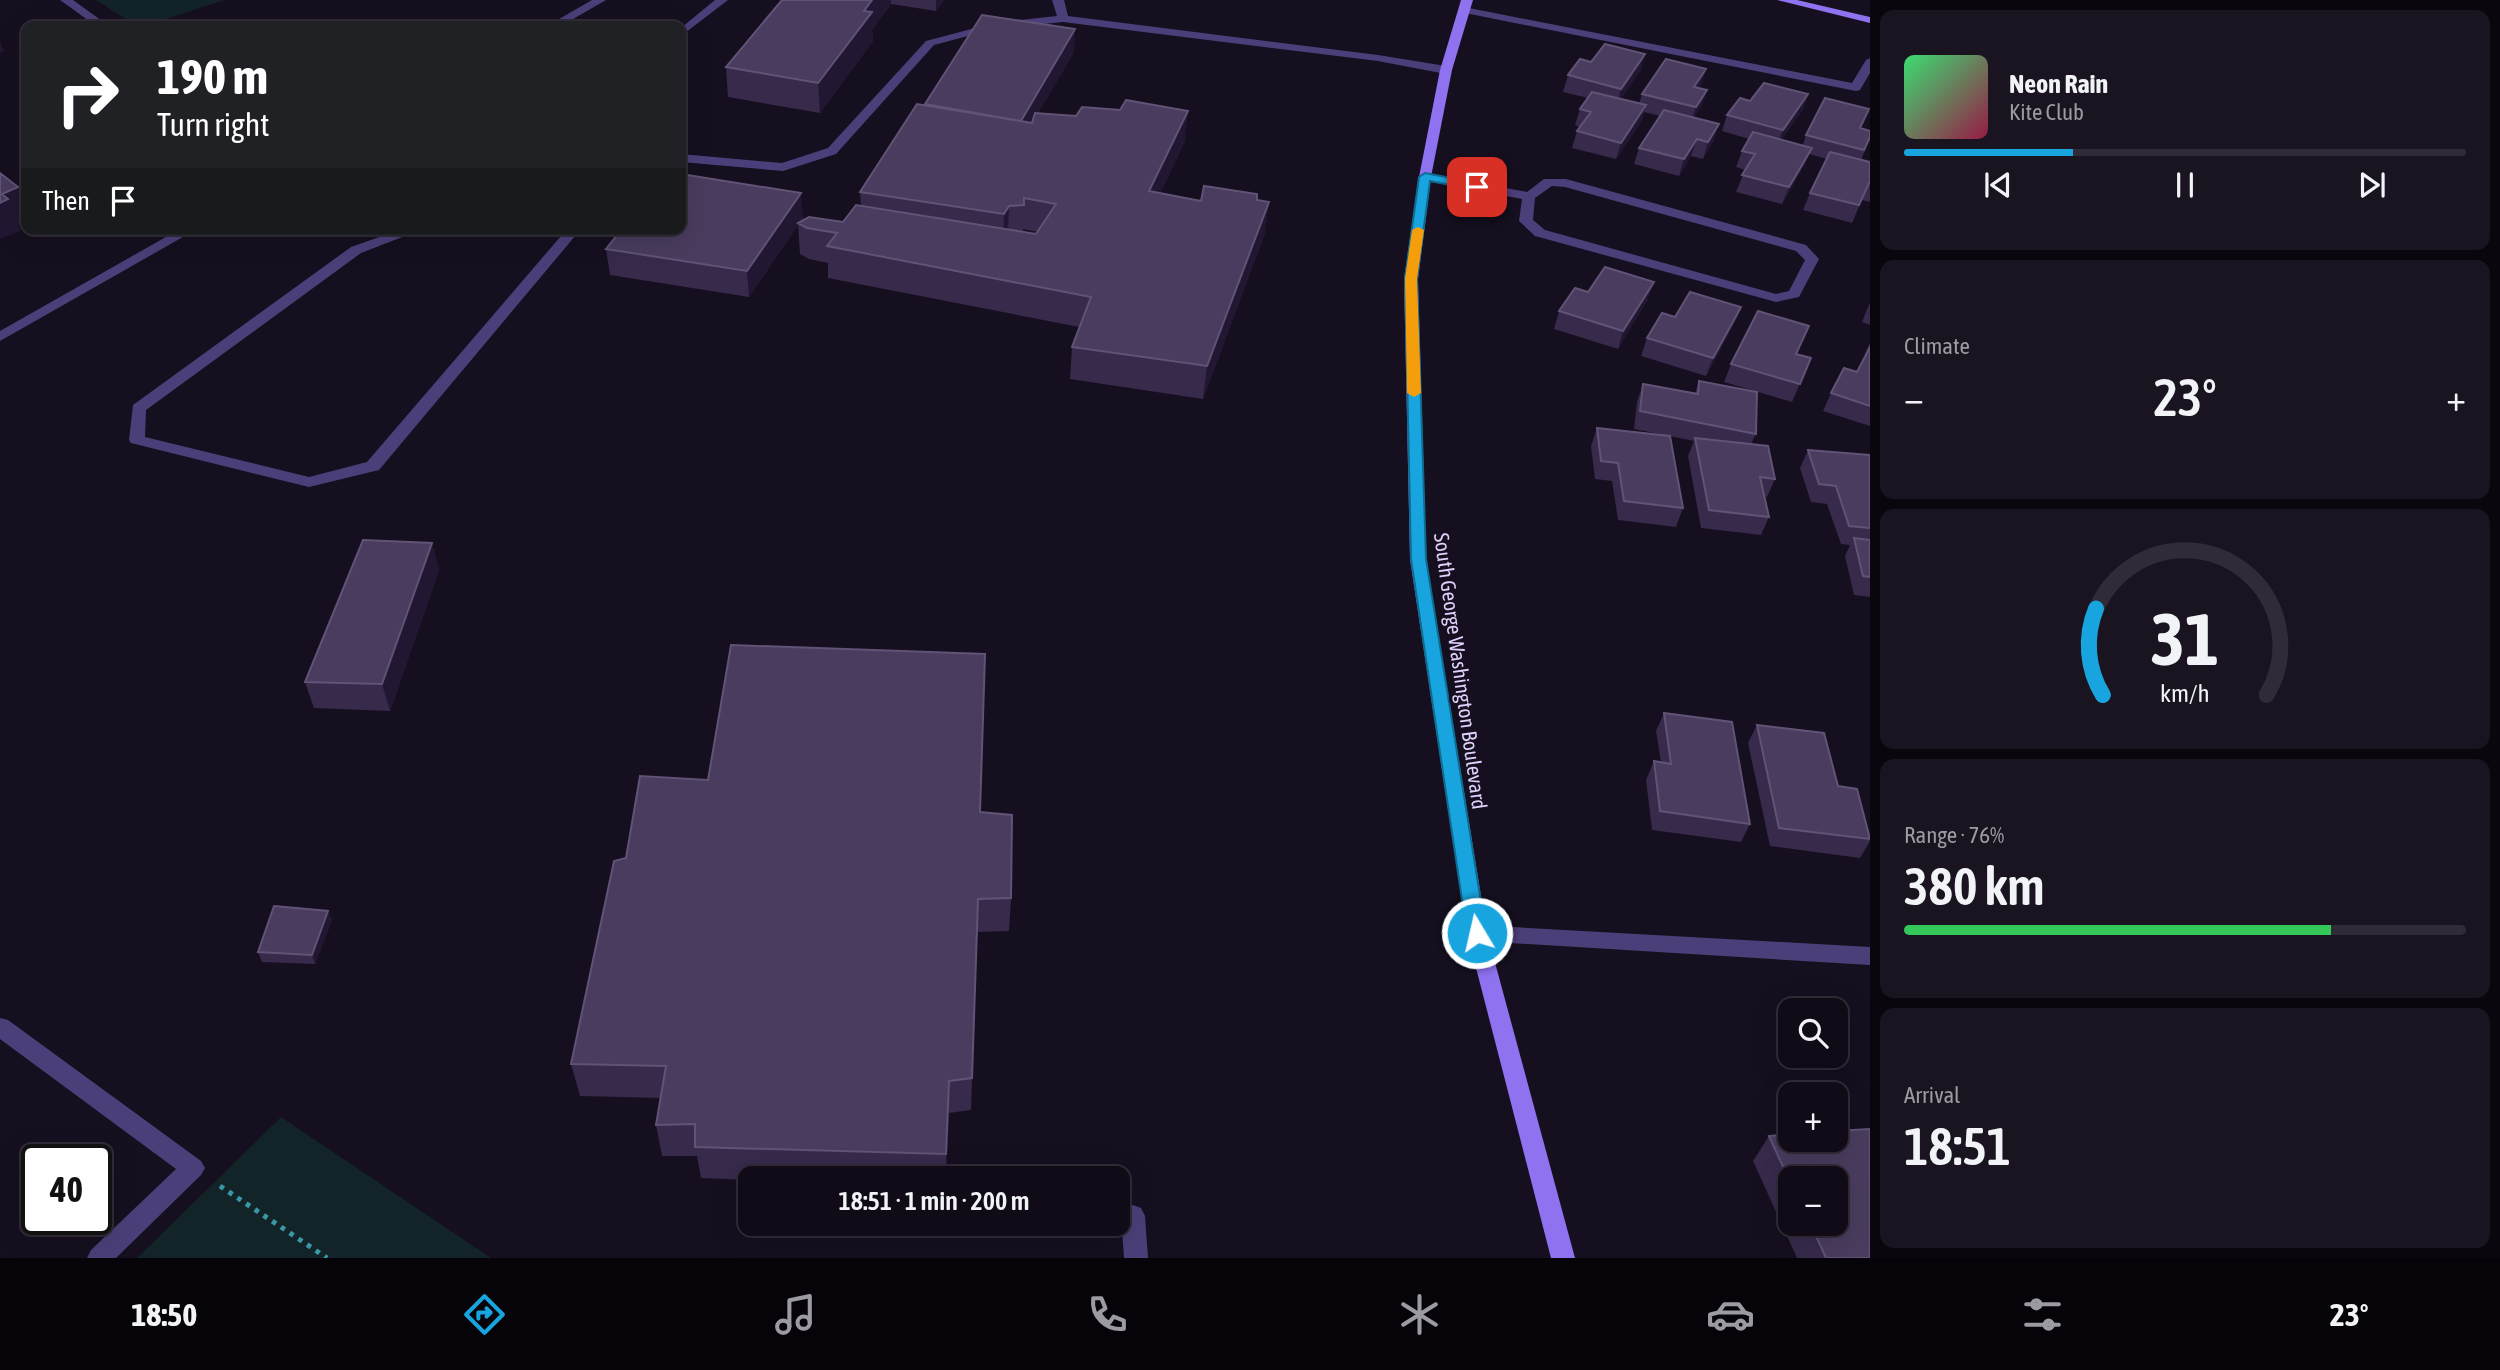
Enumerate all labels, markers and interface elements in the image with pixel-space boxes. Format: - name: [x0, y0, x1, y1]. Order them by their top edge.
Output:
- text: 190 m: [157, 48, 268, 104]
- icon: right: [42, 49, 133, 140]
- text: Neon Rain: [2009, 69, 2108, 99]
- text: Kite Club: [2009, 99, 2084, 125]
- text: Turn right: [157, 106, 270, 143]
- pin: [1447, 157, 1507, 217]
- icon: previous: [1979, 166, 2017, 204]
- icon: pause: [2166, 166, 2204, 204]
- icon: next: [2353, 166, 2391, 204]
- icon: arrive: [1458, 168, 1496, 206]
- icon: arrive: [104, 182, 142, 220]
- text: Then: [42, 186, 90, 216]
- text: Climate: [1904, 333, 1970, 359]
- text: 23°: [2153, 367, 2217, 427]
- text: −: [1904, 376, 1924, 419]
- text: +: [2446, 376, 2466, 419]
- street label: South George Washington Boulevard: [1430, 531, 1492, 811]
- text: 31: [2151, 597, 2219, 680]
- text: km/h: [2160, 679, 2210, 707]
- text: Range · 76%: [1904, 822, 2004, 848]
- text: 380 km: [1904, 856, 2045, 916]
- position arrow: [1440, 896, 1514, 970]
- map controls: [1778, 998, 1848, 1236]
- button: search: [1778, 998, 1848, 1068]
- button: +: [1778, 1082, 1848, 1152]
- text: Arrival: [1904, 1082, 1960, 1108]
- text: 18:51: [1904, 1116, 2011, 1176]
- speed limit sign: 40: [21, 1144, 112, 1235]
- button: −: [1778, 1166, 1848, 1236]
- text: 18:51 · 1 min · 200 m: [839, 1186, 1029, 1216]
- icon: directions: [460, 1290, 509, 1339]
- icon: music: [771, 1290, 820, 1339]
- icon: phone: [1083, 1290, 1132, 1339]
- icon: climate: [1395, 1290, 1444, 1339]
- icon: car: [1706, 1290, 1755, 1339]
- icon: filters: [2018, 1290, 2067, 1339]
- text: 18:50: [131, 1296, 197, 1333]
- text: 23°: [2330, 1296, 2369, 1333]

